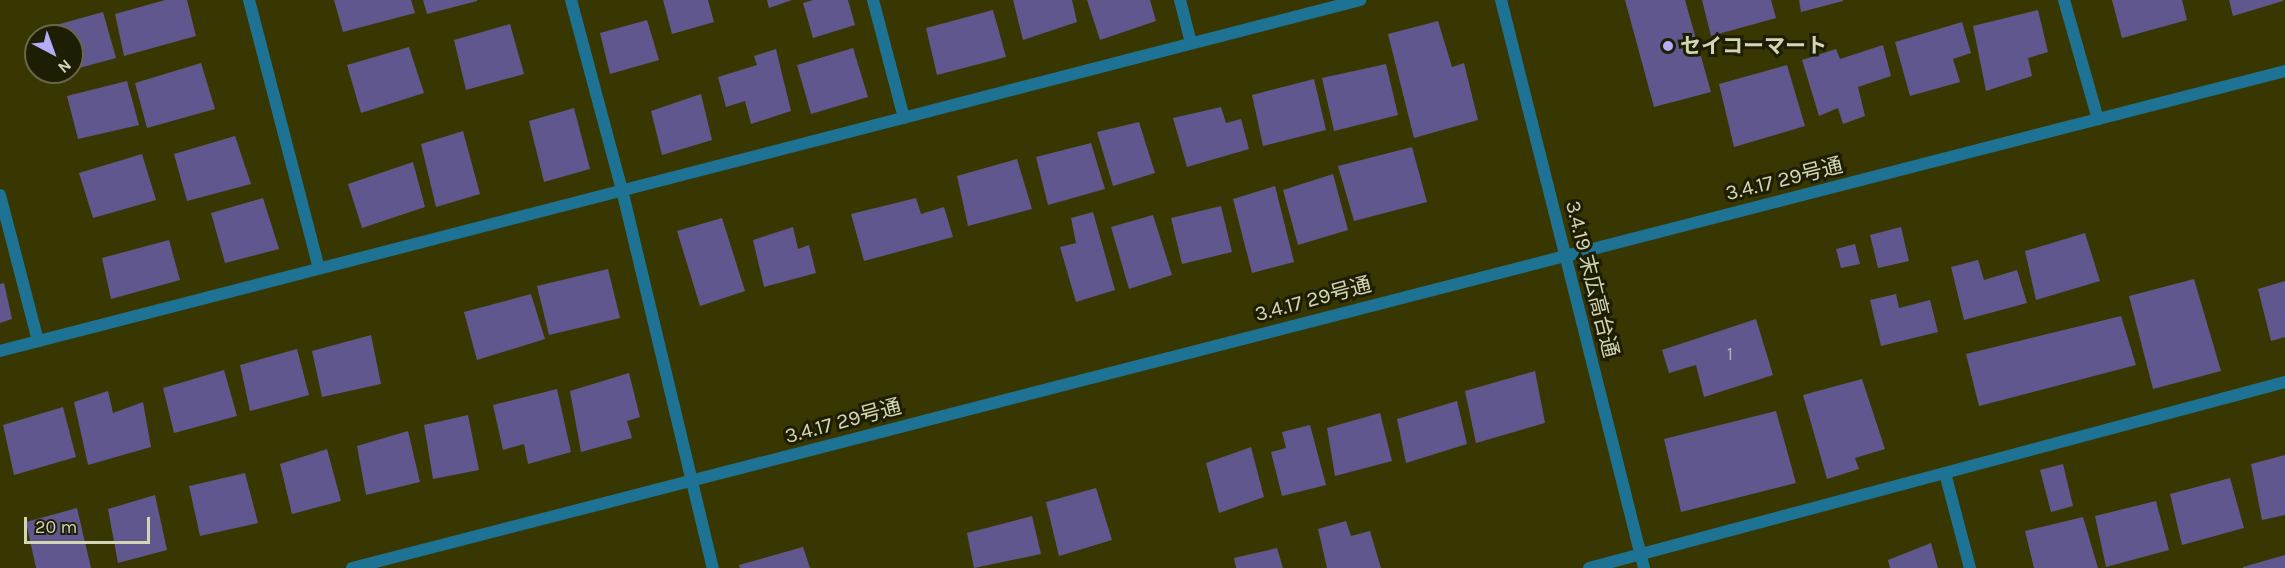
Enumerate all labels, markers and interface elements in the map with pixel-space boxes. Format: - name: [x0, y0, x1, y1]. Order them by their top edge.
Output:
- north arrow: [24, 24, 84, 84]
- place label: セイコーマート: [1680, 33, 1827, 59]
- marker: セイコーマート: [1661, 39, 1675, 53]
- text: N: [54, 56, 75, 77]
- street label: 3.4.17 29号通: [1723, 152, 1845, 206]
- street label: 3.4.19 末広高台通: [1560, 198, 1624, 360]
- street label: 3.4.17 29号通: [1252, 271, 1374, 327]
- house number: 1: [1727, 343, 1733, 365]
- street label: 3.4.17 29号通: [782, 393, 904, 449]
- scale bar: [27, 505, 153, 543]
- text: 20 m: [35, 516, 77, 538]

